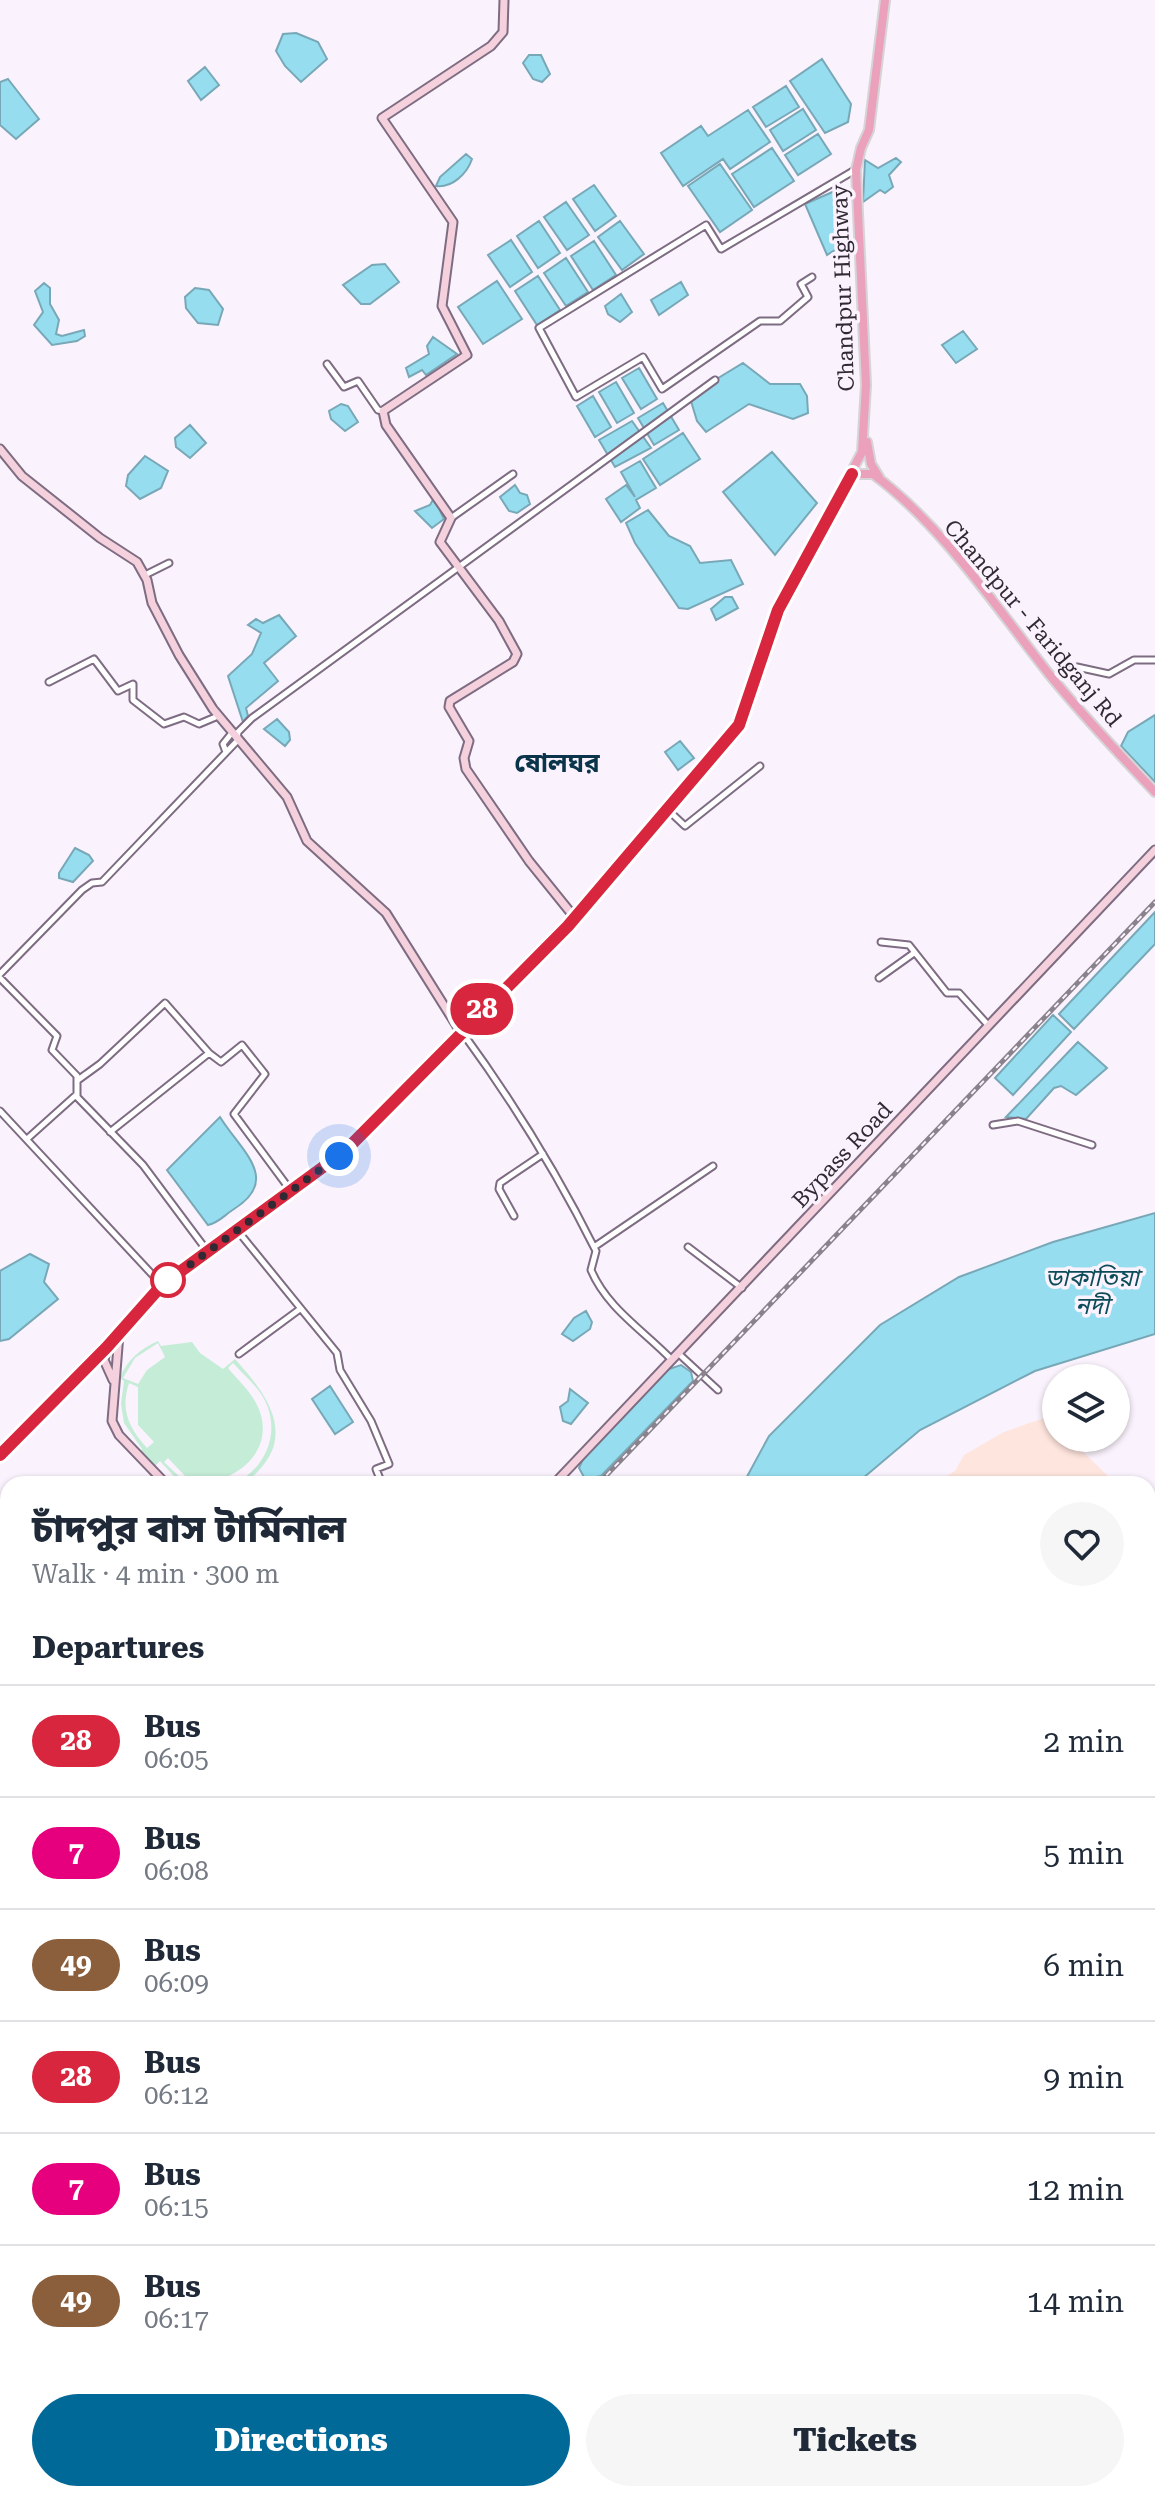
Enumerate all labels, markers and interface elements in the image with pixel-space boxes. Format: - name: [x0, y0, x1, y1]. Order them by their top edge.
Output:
- street label: Chandpur Highway: [827, 184, 859, 392]
- street label: Chandpur - Faridganj Rd: [939, 515, 1127, 731]
- district label: ষোলঘর: [514, 748, 600, 778]
- line badge: 28: [446, 983, 518, 1035]
- text: 28: [466, 992, 498, 1025]
- street label: Bypass Road: [787, 1097, 897, 1213]
- your location: [319, 1136, 359, 1176]
- unlabelled marker: [151, 1263, 185, 1297]
- water label: ডাকাতিয়া নদী: [1045, 1264, 1144, 1320]
- map controls: [1042, 1364, 1130, 1452]
- button: layers: [1042, 1364, 1130, 1452]
- button: heart: [1040, 1502, 1124, 1586]
- text: চাঁদপুর বাস টার্মিনাল: [32, 1507, 346, 1551]
- text: Walk · 4 min · 300 m: [32, 1559, 279, 1589]
- text: Departures: [32, 1630, 204, 1665]
- text: Bus: [144, 1709, 201, 1744]
- text: 28: [60, 1724, 92, 1757]
- text: 2 min: [1043, 1724, 1124, 1759]
- text: 06:05: [144, 1744, 209, 1774]
- text: Bus: [144, 1821, 201, 1856]
- text: 7: [68, 1836, 84, 1869]
- text: 5 min: [1043, 1836, 1124, 1871]
- text: 06:08: [144, 1856, 209, 1886]
- text: Bus: [144, 1933, 201, 1968]
- text: 49: [60, 1948, 92, 1981]
- text: 6 min: [1043, 1948, 1124, 1983]
- text: 06:09: [144, 1968, 209, 1998]
- text: Bus: [144, 2045, 201, 2080]
- text: 28: [60, 2060, 92, 2093]
- text: 9 min: [1043, 2060, 1124, 2095]
- text: 06:12: [144, 2080, 209, 2110]
- text: Bus: [144, 2157, 201, 2192]
- text: 7: [68, 2172, 84, 2205]
- text: 12 min: [1027, 2172, 1124, 2207]
- text: 06:15: [144, 2192, 209, 2222]
- text: Bus: [144, 2269, 201, 2304]
- text: 49: [60, 2284, 92, 2317]
- text: 14 min: [1027, 2284, 1124, 2319]
- text: 06:17: [144, 2304, 209, 2334]
- button: Directions: [32, 2394, 570, 2486]
- button: Tickets: [586, 2394, 1124, 2486]

